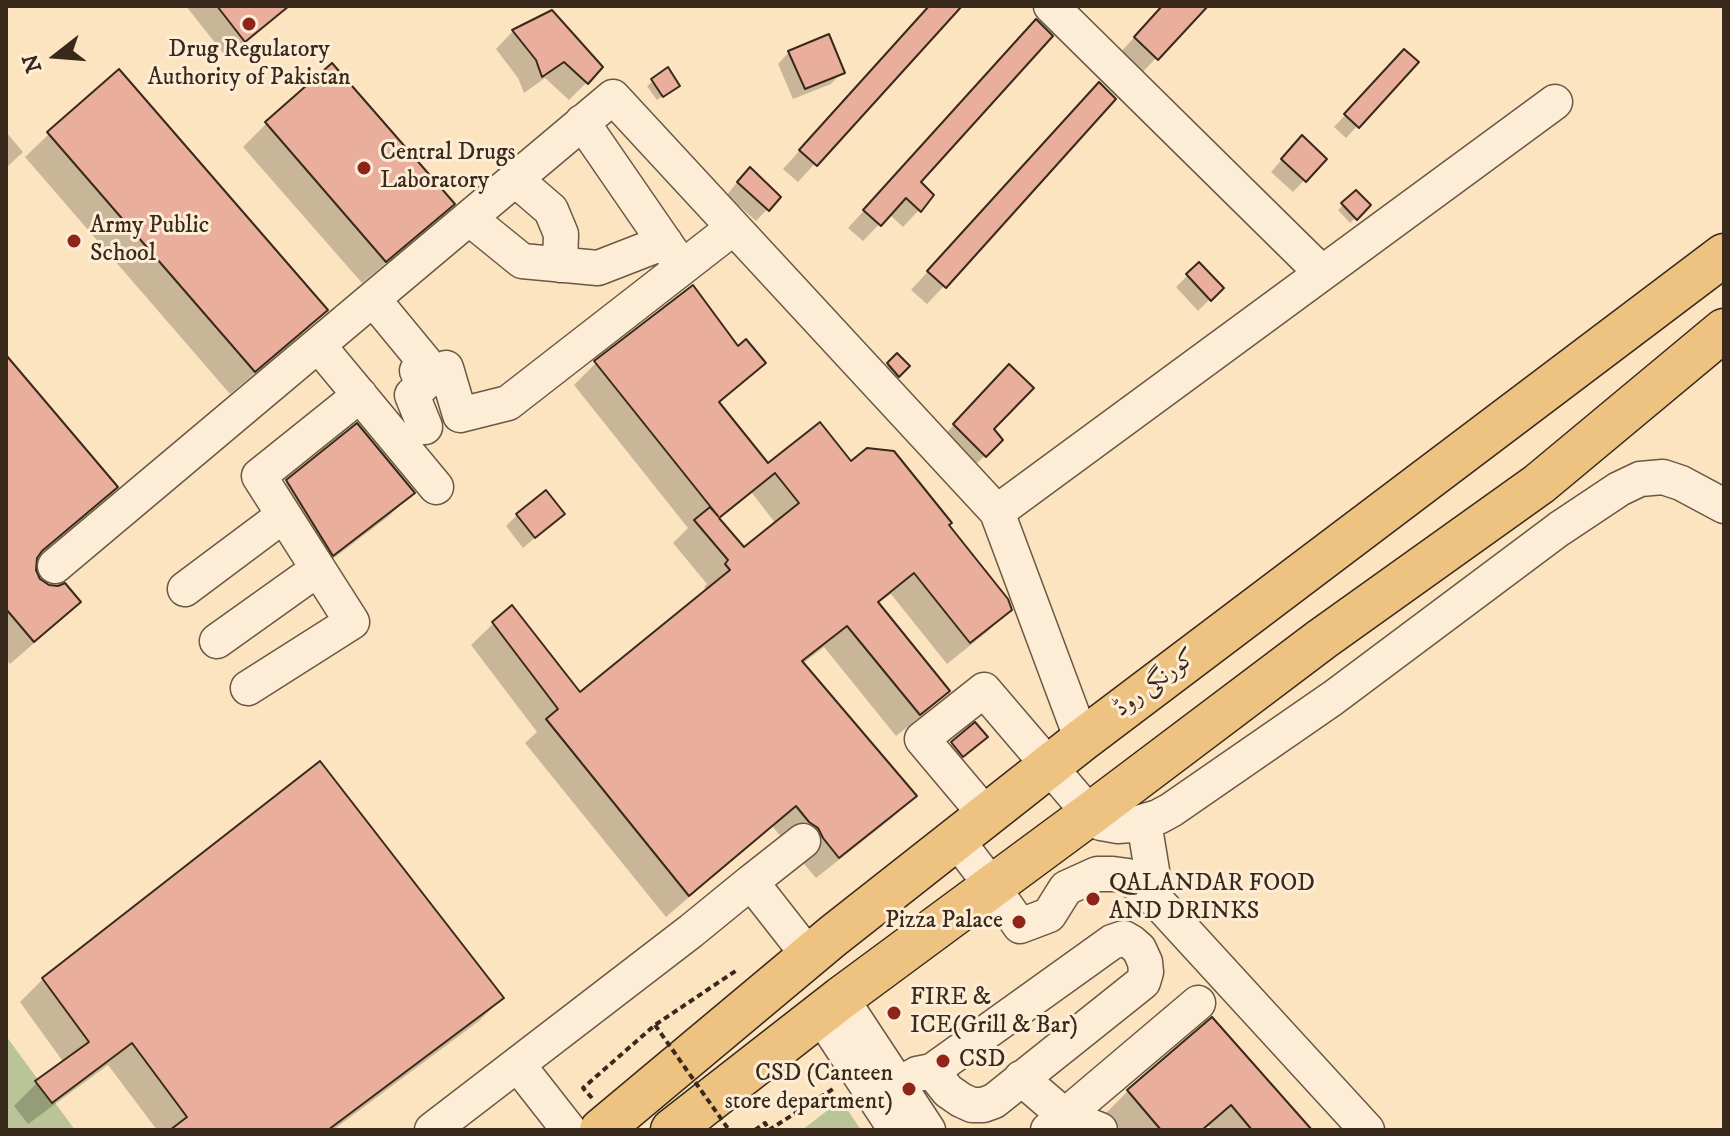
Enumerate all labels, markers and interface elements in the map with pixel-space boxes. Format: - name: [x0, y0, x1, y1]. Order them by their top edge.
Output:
- marker: Drug Regulatory Authority of Pakistan: [240, 15, 258, 33]
- north arrow: [16, 16, 96, 96]
- place label: Drug Regulatory Authority of Pakistan: [148, 37, 350, 93]
- text: N: [17, 51, 48, 76]
- place label: Central Drugs Laboratory: [380, 140, 516, 196]
- marker: Central Drugs Laboratory: [355, 159, 373, 177]
- place label: Army Public School: [90, 213, 209, 269]
- marker: Army Public School: [65, 232, 83, 250]
- street label: کورنگی روڈ: [1109, 644, 1203, 724]
- place label: QALANDAR FOOD AND DRINKS: [1109, 871, 1315, 927]
- marker: QALANDAR FOOD AND DRINKS: [1084, 890, 1102, 908]
- place label: Pizza Palace: [885, 908, 1003, 936]
- marker: Pizza Palace: [1010, 913, 1028, 931]
- place label: FIRE & ICE(Grill & Bar): [910, 985, 1078, 1041]
- marker: FIRE & ICE(Grill & Bar): [885, 1004, 903, 1022]
- place label: CSD: [959, 1047, 1005, 1075]
- marker: CSD: [934, 1052, 952, 1070]
- place label: CSD (Canteen store department): [725, 1061, 893, 1117]
- marker: CSD (Canteen store department): [900, 1080, 918, 1098]

